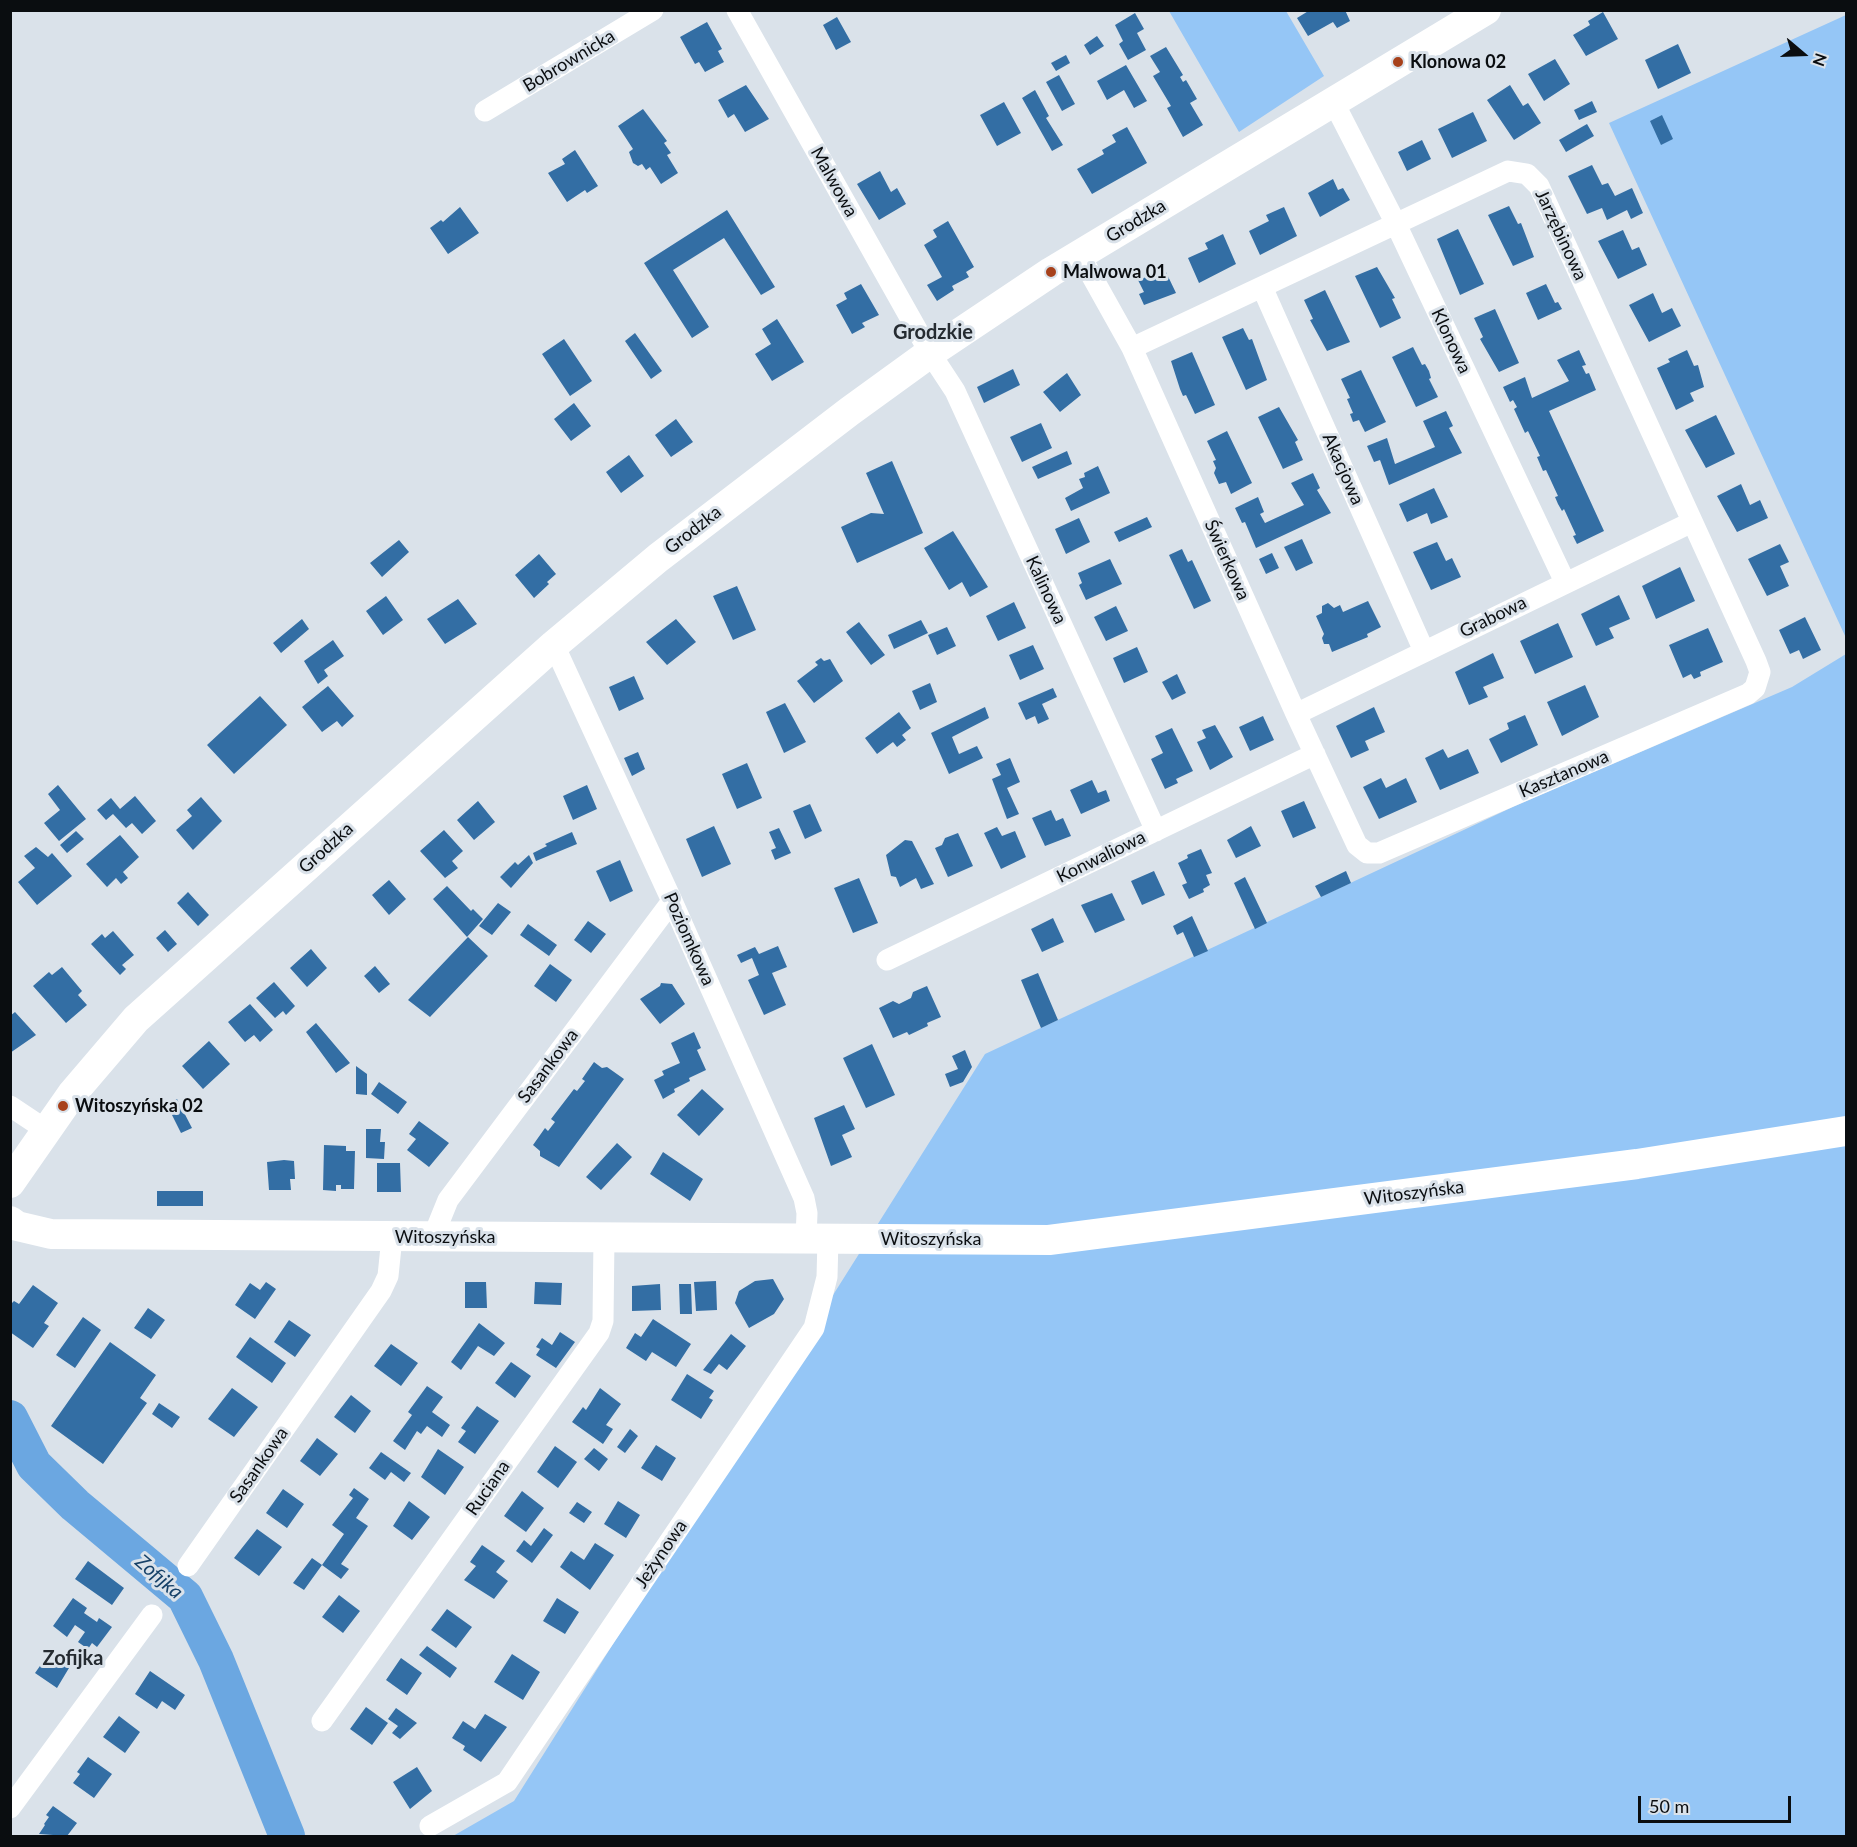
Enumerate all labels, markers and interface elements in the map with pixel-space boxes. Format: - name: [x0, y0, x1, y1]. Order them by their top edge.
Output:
- north arrow: [1773, 24, 1833, 84]
- street label: Bobrownicka: [519, 25, 619, 97]
- place label: Klonowa 02: [1410, 51, 1506, 73]
- text: N: [1810, 51, 1831, 69]
- marker: Klonowa 02: [1391, 55, 1405, 69]
- street label: Malwowa: [806, 143, 862, 221]
- street label: Jarzębinowa: [1531, 186, 1591, 284]
- street label: Grodzka: [1102, 195, 1170, 247]
- place label: Malwowa 01: [1063, 261, 1167, 283]
- marker: Malwowa 01: [1044, 265, 1058, 279]
- street label: Klonowa: [1427, 305, 1475, 377]
- district label: Grodzkie: [893, 321, 973, 345]
- street label: Akacjowa: [1318, 430, 1368, 508]
- street label: Grodzka: [660, 501, 726, 559]
- street label: Świerkowa: [1200, 516, 1254, 604]
- street label: Kalinowa: [1021, 553, 1071, 627]
- street label: Grabowa: [1456, 592, 1530, 642]
- street label: Kasztanowa: [1516, 745, 1612, 803]
- street label: Grodzka: [294, 818, 358, 878]
- street label: Konwaliowa: [1053, 826, 1149, 888]
- street label: Poziomkowa: [659, 889, 719, 989]
- street label: Sasankowa: [513, 1025, 583, 1107]
- place label: Witoszyńska 02: [75, 1095, 203, 1117]
- marker: Witoszyńska 02: [56, 1099, 70, 1113]
- street label: Witoszyńska: [1363, 1176, 1465, 1210]
- street label: Witoszyńska: [395, 1226, 495, 1248]
- street label: Witoszyńska: [881, 1228, 981, 1250]
- street label: Sasankowa: [225, 1423, 293, 1507]
- street label: Ruciana: [461, 1456, 515, 1520]
- street label: Jeżynowa: [630, 1516, 692, 1592]
- water label: Zofijka: [130, 1550, 188, 1604]
- district label: Zofijka: [43, 1647, 103, 1671]
- scale bar: [1641, 1784, 1794, 1822]
- text: 50 m: [1649, 1795, 1689, 1817]

